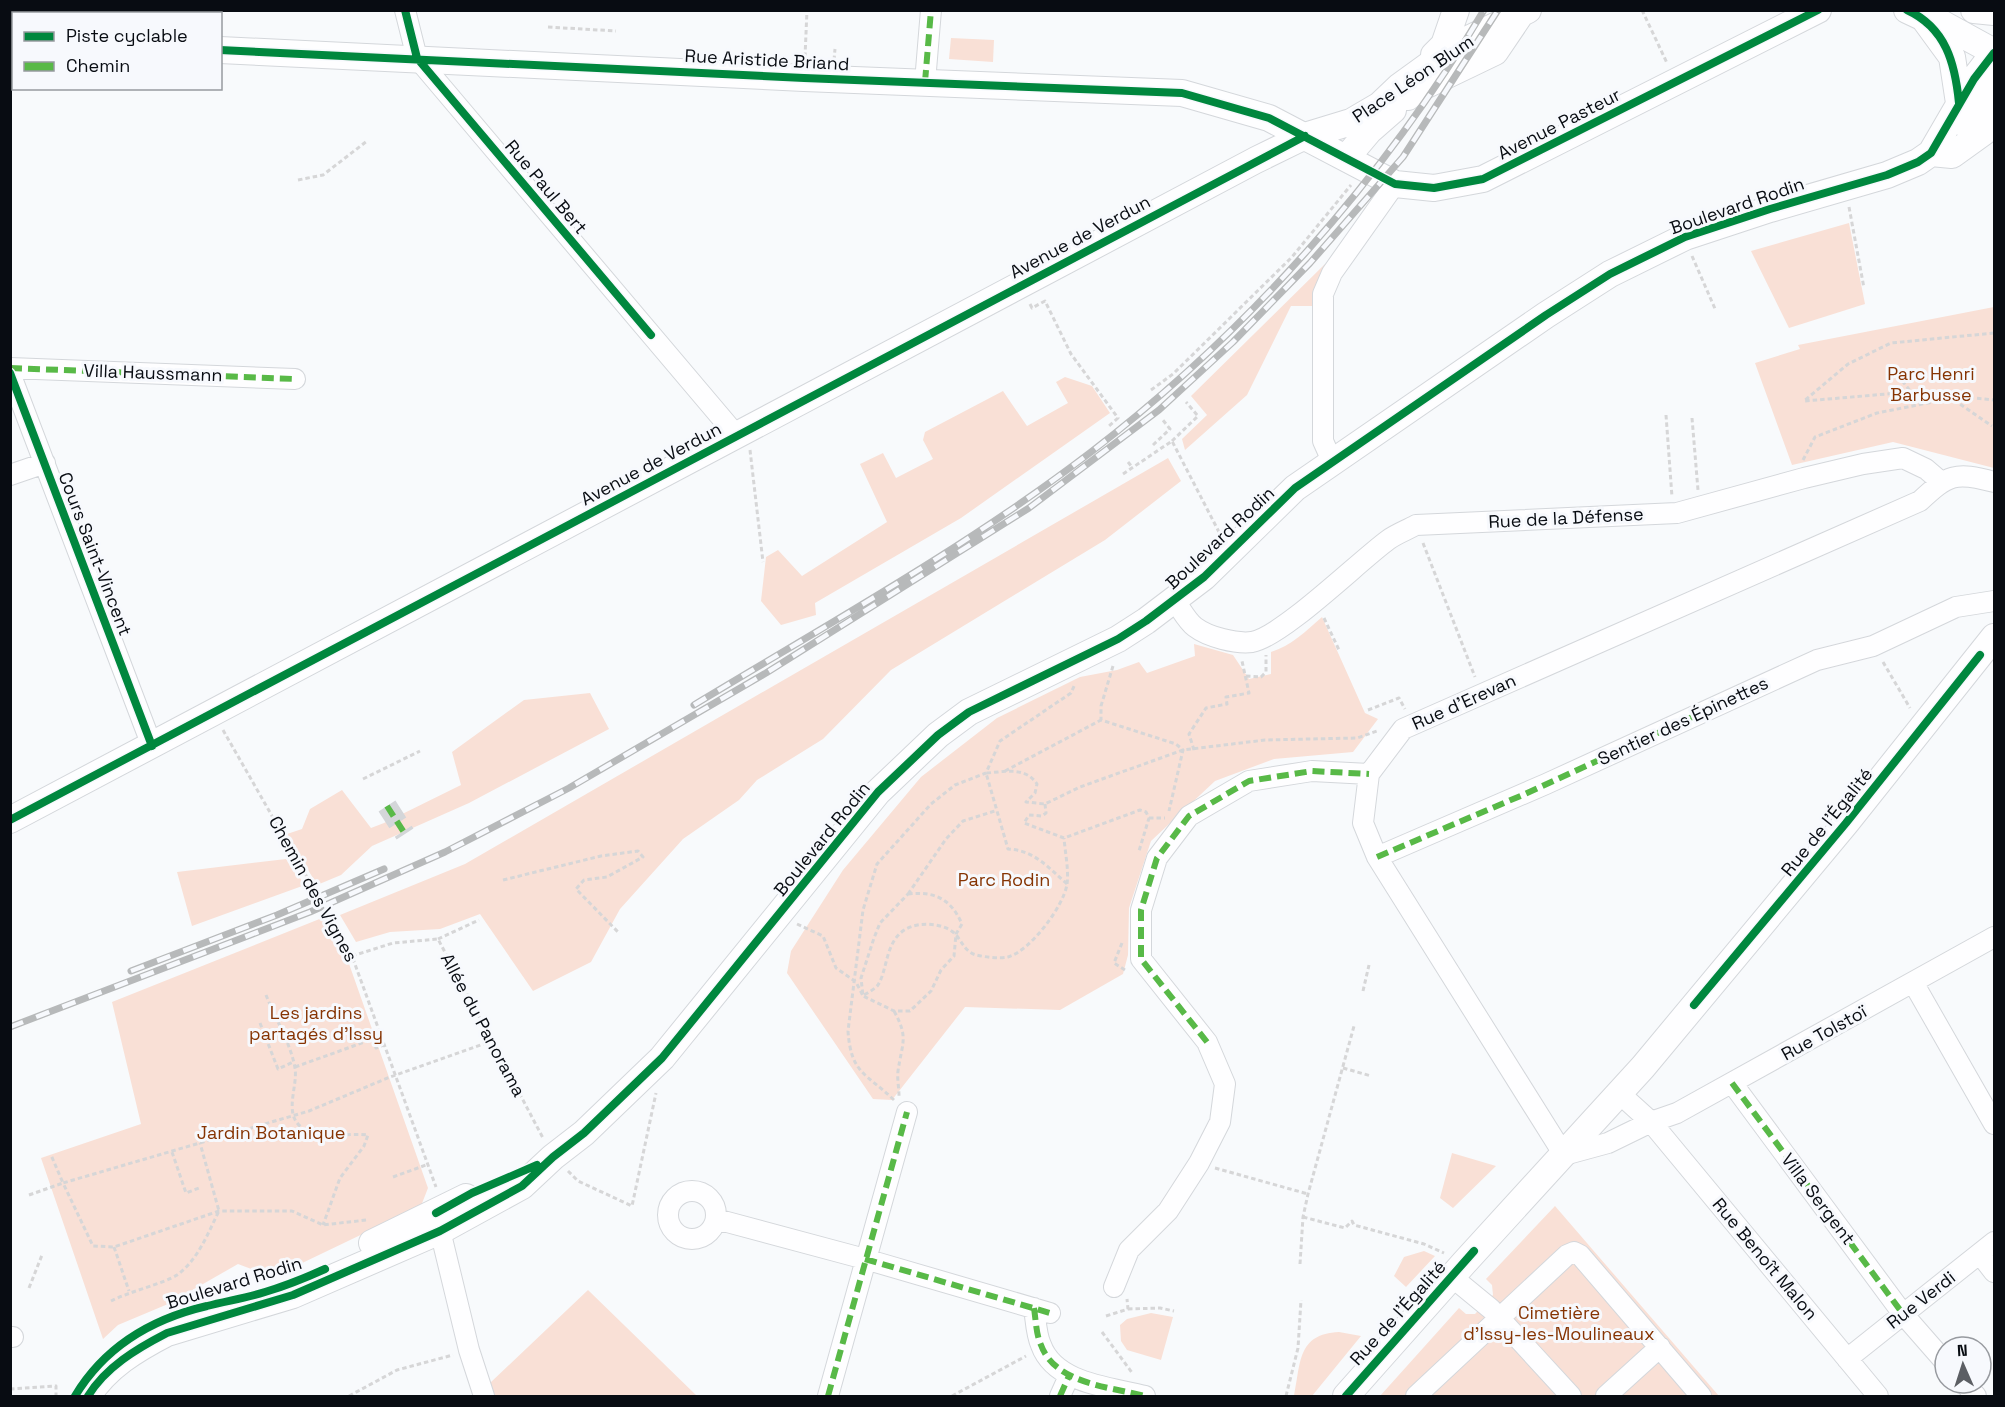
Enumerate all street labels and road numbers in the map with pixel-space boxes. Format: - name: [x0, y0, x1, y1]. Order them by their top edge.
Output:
- street label: Place Léon Blum: [1348, 30, 1478, 128]
- street label: Rue Aristide Briand: [684, 44, 850, 75]
- street label: Avenue Pasteur: [1493, 83, 1624, 164]
- street label: Rue Paul Bert: [500, 135, 592, 239]
- street label: Boulevard Rodin: [1667, 172, 1807, 239]
- street label: Avenue de Verdun: [1005, 190, 1154, 283]
- street label: Villa Haussmann: [83, 359, 223, 386]
- street label: Avenue de Verdun: [576, 417, 725, 510]
- street label: Cours Saint-Vincent: [54, 469, 137, 639]
- street label: Boulevard Rodin: [1160, 481, 1279, 594]
- street label: Rue de la Défense: [1488, 502, 1644, 533]
- street label: Rue d'Erevan: [1408, 668, 1519, 735]
- street label: Sentier des Épinettes: [1594, 671, 1772, 770]
- street label: Rue de l'Égalité: [1776, 763, 1877, 881]
- street label: Boulevard Rodin: [768, 777, 875, 901]
- street label: Chemin des Vignes: [264, 812, 363, 966]
- street label: Allée du Panorama: [436, 949, 531, 1100]
- street label: Rue Tolstoï: [1777, 999, 1871, 1065]
- street label: Villa Sergent: [1776, 1148, 1860, 1249]
- street label: Rue Benoît Malon: [1708, 1193, 1823, 1324]
- street label: Boulevard Rodin: [163, 1251, 305, 1314]
- street label: Rue de l'Égalité: [1345, 1256, 1451, 1370]
- street label: Rue Verdi: [1882, 1266, 1960, 1334]

